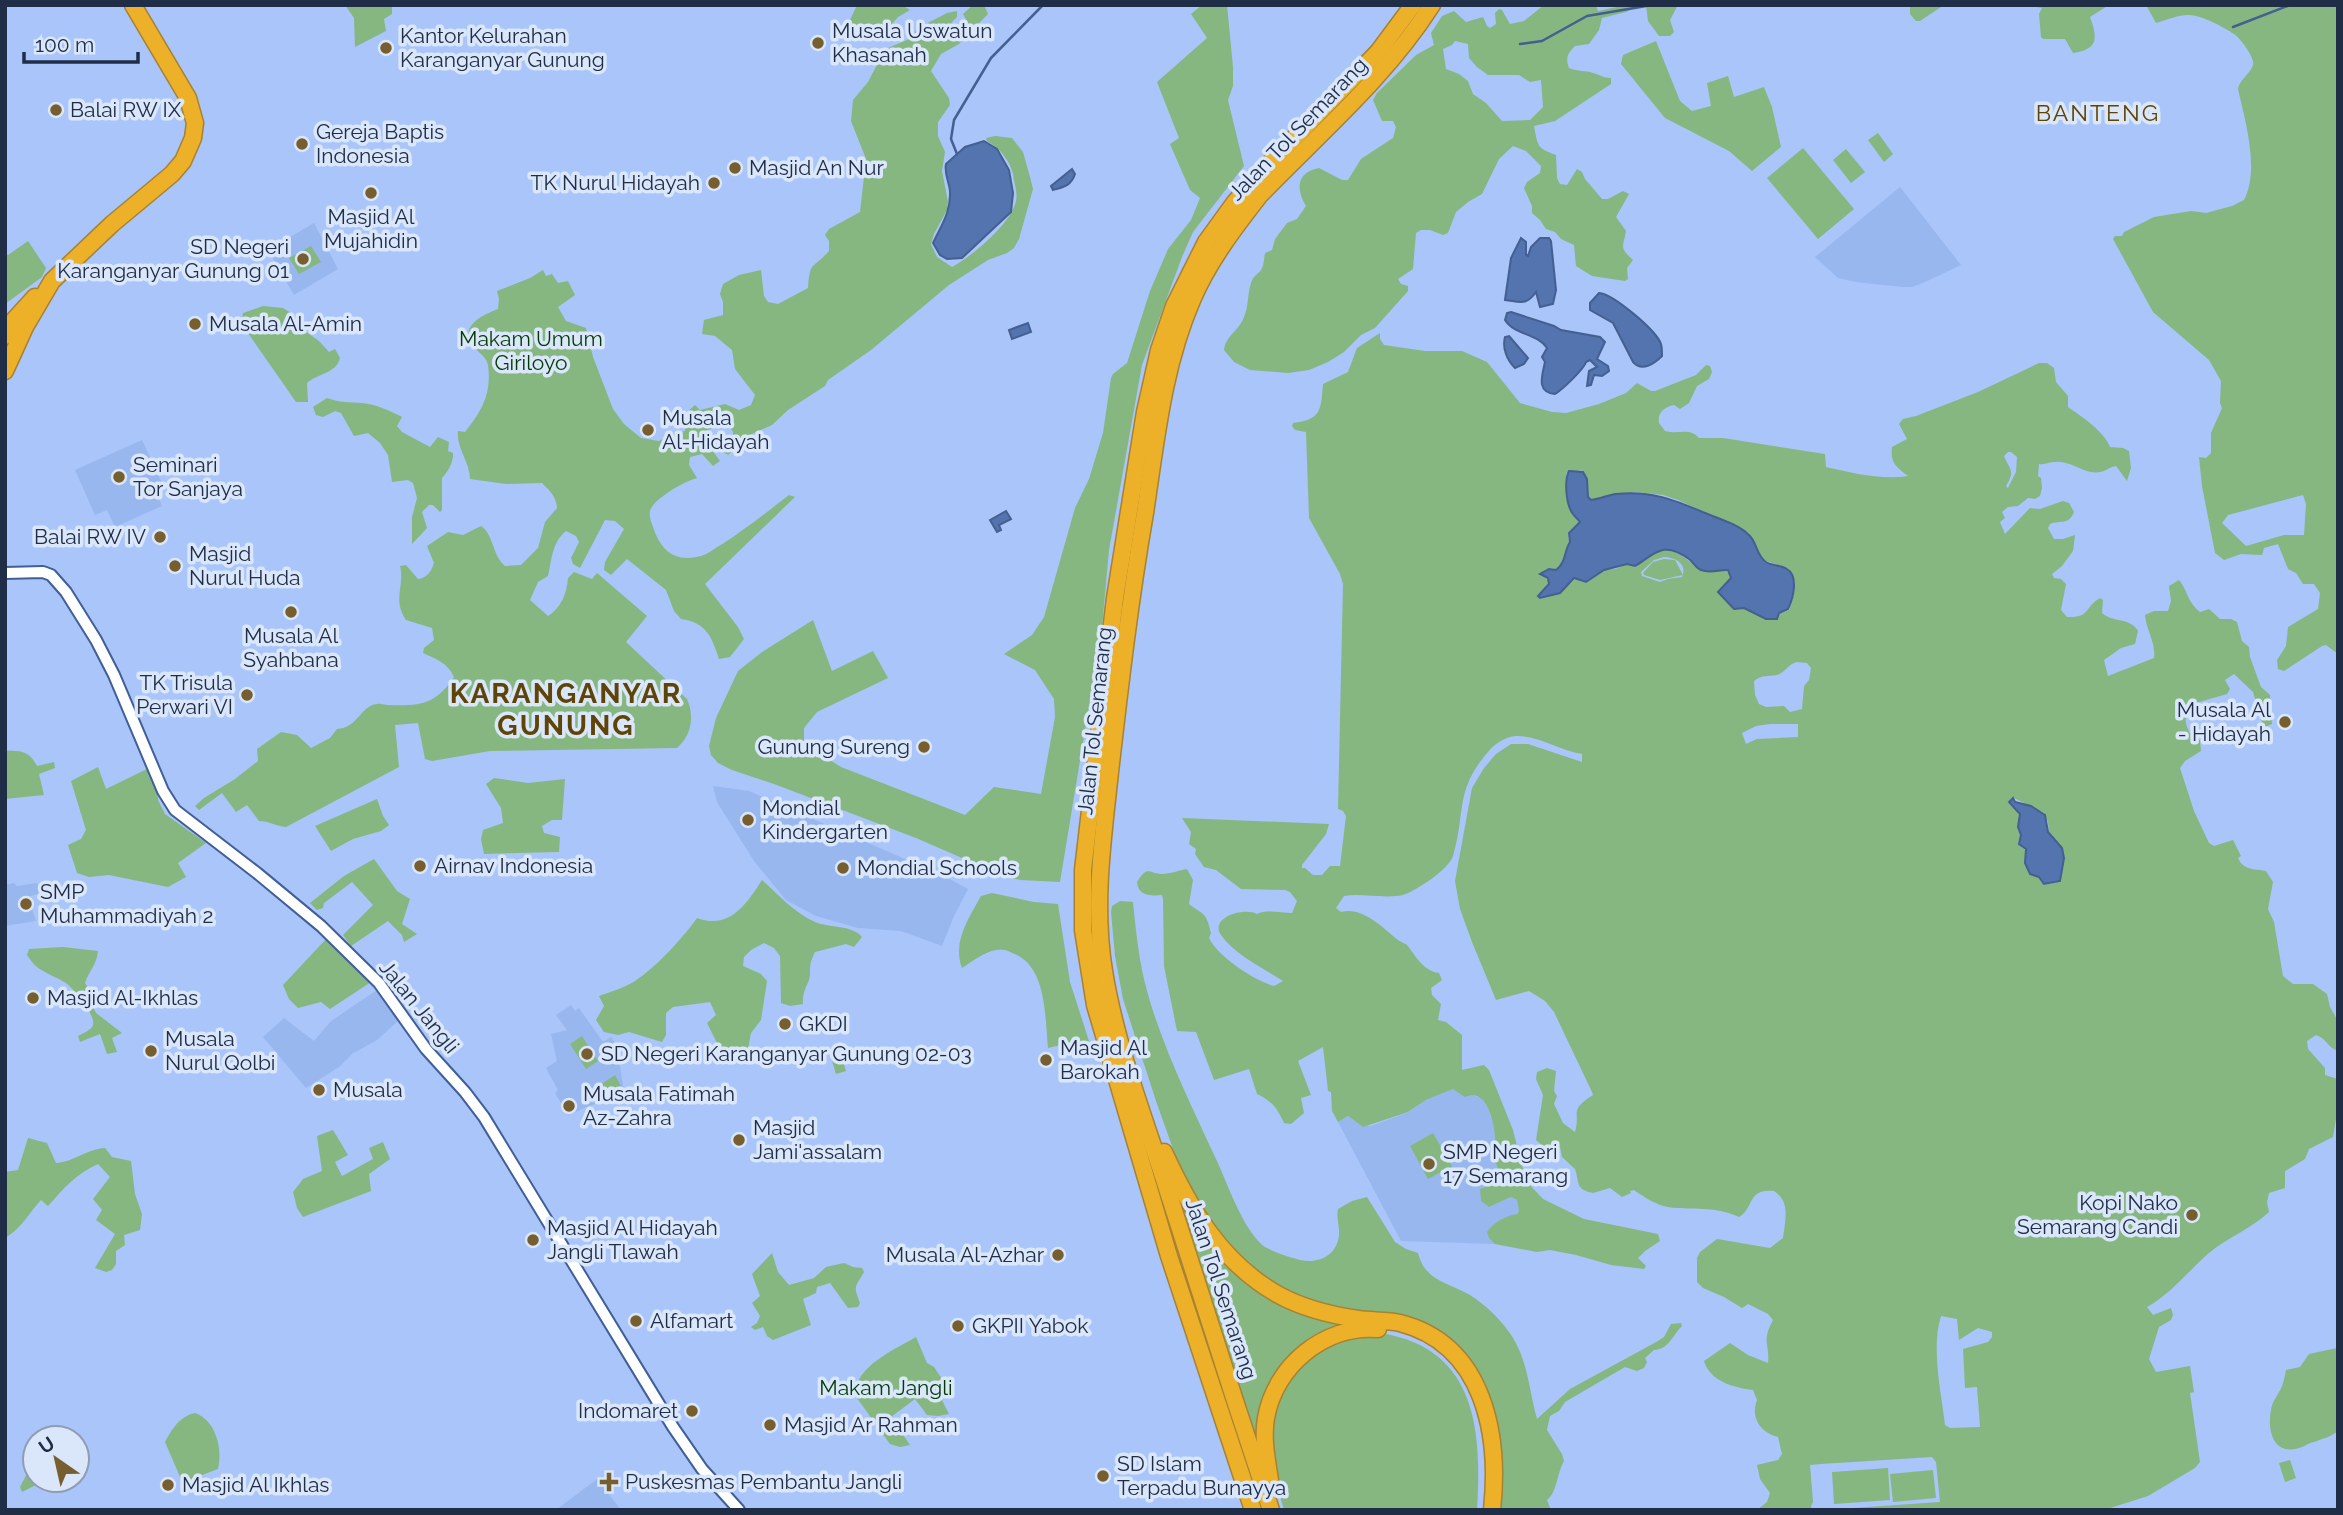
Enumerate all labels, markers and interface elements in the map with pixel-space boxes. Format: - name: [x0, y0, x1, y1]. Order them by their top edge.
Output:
- place label: Musala Uswatun Khasanah: [832, 18, 992, 67]
- scale bar: [24, 21, 138, 65]
- place label: Kantor Kelurahan Karanganyar Gunung: [400, 23, 605, 72]
- text: 100 m: [35, 32, 94, 57]
- marker: Musala Uswatun Khasanah: [810, 35, 826, 51]
- marker: Kantor Kelurahan Karanganyar Gunung: [378, 40, 394, 56]
- street label: Jalan Tol Semarang: [1223, 52, 1372, 205]
- place label: Balai RW IX: [70, 97, 182, 122]
- district label: BANTENG: [2036, 99, 2160, 126]
- marker: Balai RW IX: [48, 102, 64, 118]
- place label: Gereja Baptis Indonesia: [316, 119, 444, 168]
- marker: Gereja Baptis Indonesia: [294, 136, 310, 152]
- place label: Masjid An Nur: [749, 155, 884, 180]
- marker: Masjid An Nur: [727, 160, 743, 176]
- place label: TK Nurul Hidayah: [531, 170, 700, 195]
- marker: TK Nurul Hidayah: [706, 175, 722, 191]
- marker: Masjid Al Mujahidin: [363, 185, 379, 201]
- place label: Masjid Al Mujahidin: [324, 204, 418, 253]
- place label: SD Negeri Karanganyar Gunung 01: [57, 234, 289, 283]
- marker: SD Negeri Karanganyar Gunung 01: [295, 251, 311, 267]
- place label: Musala Al-Amin: [209, 311, 362, 336]
- marker: Musala Al-Amin: [187, 316, 203, 332]
- park label: Makam Umum Giriloyo: [459, 326, 603, 375]
- place label: Musala Al-Hidayah: [662, 405, 769, 454]
- marker: Musala Al-Hidayah: [640, 422, 656, 438]
- place label: Seminari Tor Sanjaya: [133, 452, 243, 501]
- marker: Seminari Tor Sanjaya: [111, 469, 127, 485]
- place label: Balai RW IV: [34, 524, 146, 549]
- marker: Balai RW IV: [152, 529, 168, 545]
- place label: Masjid Nurul Huda: [189, 541, 300, 590]
- marker: Masjid Nurul Huda: [167, 558, 183, 574]
- marker: Musala Al Syahbana: [283, 604, 299, 620]
- place label: Musala Al Syahbana: [243, 623, 339, 672]
- street label: Jalan Tol Semarang: [1072, 626, 1117, 816]
- place label: TK Trisula Perwari VI: [136, 670, 233, 719]
- district label: KARANGANYAR GUNUNG: [450, 677, 682, 742]
- marker: TK Trisula Perwari VI: [239, 687, 255, 703]
- place label: Musala Al - Hidayah: [2177, 697, 2271, 746]
- marker: Musala Al - Hidayah: [2277, 714, 2293, 730]
- place label: Gunung Sureng: [757, 734, 910, 759]
- marker: Gunung Sureng: [916, 739, 932, 755]
- place label: Mondial Kindergarten: [762, 795, 888, 844]
- marker: Mondial Kindergarten: [740, 812, 756, 828]
- place label: Airnav Indonesia: [434, 853, 593, 878]
- place label: Mondial Schools: [857, 855, 1017, 880]
- marker: Airnav Indonesia: [412, 858, 428, 874]
- marker: Mondial Schools: [835, 860, 851, 876]
- place label: SMP Muhammadiyah 2: [40, 879, 213, 928]
- marker: SMP Muhammadiyah 2: [18, 896, 34, 912]
- street label: Jalan Jangli: [374, 955, 464, 1058]
- place label: Masjid Al-Ikhlas: [47, 985, 198, 1010]
- marker: Masjid Al-Ikhlas: [25, 990, 41, 1006]
- place label: GKDI: [799, 1011, 848, 1036]
- marker: GKDI: [777, 1016, 793, 1032]
- place label: Musala Nurul Qolbi: [165, 1026, 275, 1075]
- place label: Masjid Al Barokah: [1060, 1035, 1147, 1084]
- place label: SD Negeri Karanganyar Gunung 02-03: [601, 1041, 972, 1066]
- marker: Musala Nurul Qolbi: [143, 1043, 159, 1059]
- marker: SD Negeri Karanganyar Gunung 02-03: [579, 1046, 595, 1062]
- marker: Masjid Al Barokah: [1038, 1052, 1054, 1068]
- place label: Musala: [333, 1077, 403, 1102]
- place label: Musala Fatimah Az-Zahra: [583, 1081, 735, 1130]
- marker: Musala: [311, 1082, 327, 1098]
- marker: Musala Fatimah Az-Zahra: [561, 1098, 577, 1114]
- place label: Masjid Jami'assalam: [753, 1115, 882, 1164]
- marker: Masjid Jami'assalam: [731, 1132, 747, 1148]
- place label: SMP Negeri 17 Semarang: [1443, 1139, 1568, 1188]
- marker: SMP Negeri 17 Semarang: [1421, 1156, 1437, 1172]
- place label: Kopi Nako Semarang Candi: [2017, 1190, 2178, 1239]
- street label: Jalan Tol Semarang: [1180, 1195, 1263, 1382]
- marker: Kopi Nako Semarang Candi: [2184, 1207, 2200, 1223]
- place label: Masjid Al Hidayah Jangli Tlawah: [547, 1215, 718, 1264]
- marker: Masjid Al Hidayah Jangli Tlawah: [525, 1232, 541, 1248]
- place label: Musala Al-Azhar: [886, 1242, 1045, 1267]
- marker: Musala Al-Azhar: [1050, 1247, 1066, 1263]
- place label: Alfamart: [650, 1308, 733, 1333]
- marker: Alfamart: [628, 1313, 644, 1329]
- place label: GKPII Yabok: [972, 1313, 1088, 1338]
- marker: GKPII Yabok: [950, 1318, 966, 1334]
- park label: Makam Jangli: [819, 1375, 953, 1400]
- place label: Indomaret: [578, 1398, 678, 1423]
- marker: Indomaret: [684, 1403, 700, 1419]
- place label: Masjid Ar Rahman: [784, 1412, 958, 1437]
- marker: Masjid Ar Rahman: [762, 1417, 778, 1433]
- north arrow: [21, 1424, 91, 1494]
- text: U: [34, 1432, 59, 1458]
- place label: SD Islam Terpadu Bunayya: [1117, 1451, 1286, 1500]
- marker: SD Islam Terpadu Bunayya: [1095, 1468, 1111, 1484]
- place label: Puskesmas Pembantu Jangli: [625, 1469, 902, 1494]
- place label: Masjid Al Ikhlas: [182, 1472, 329, 1497]
- marker: Puskesmas Pembantu Jangli: [599, 1472, 619, 1492]
- marker: Masjid Al Ikhlas: [160, 1477, 176, 1493]

